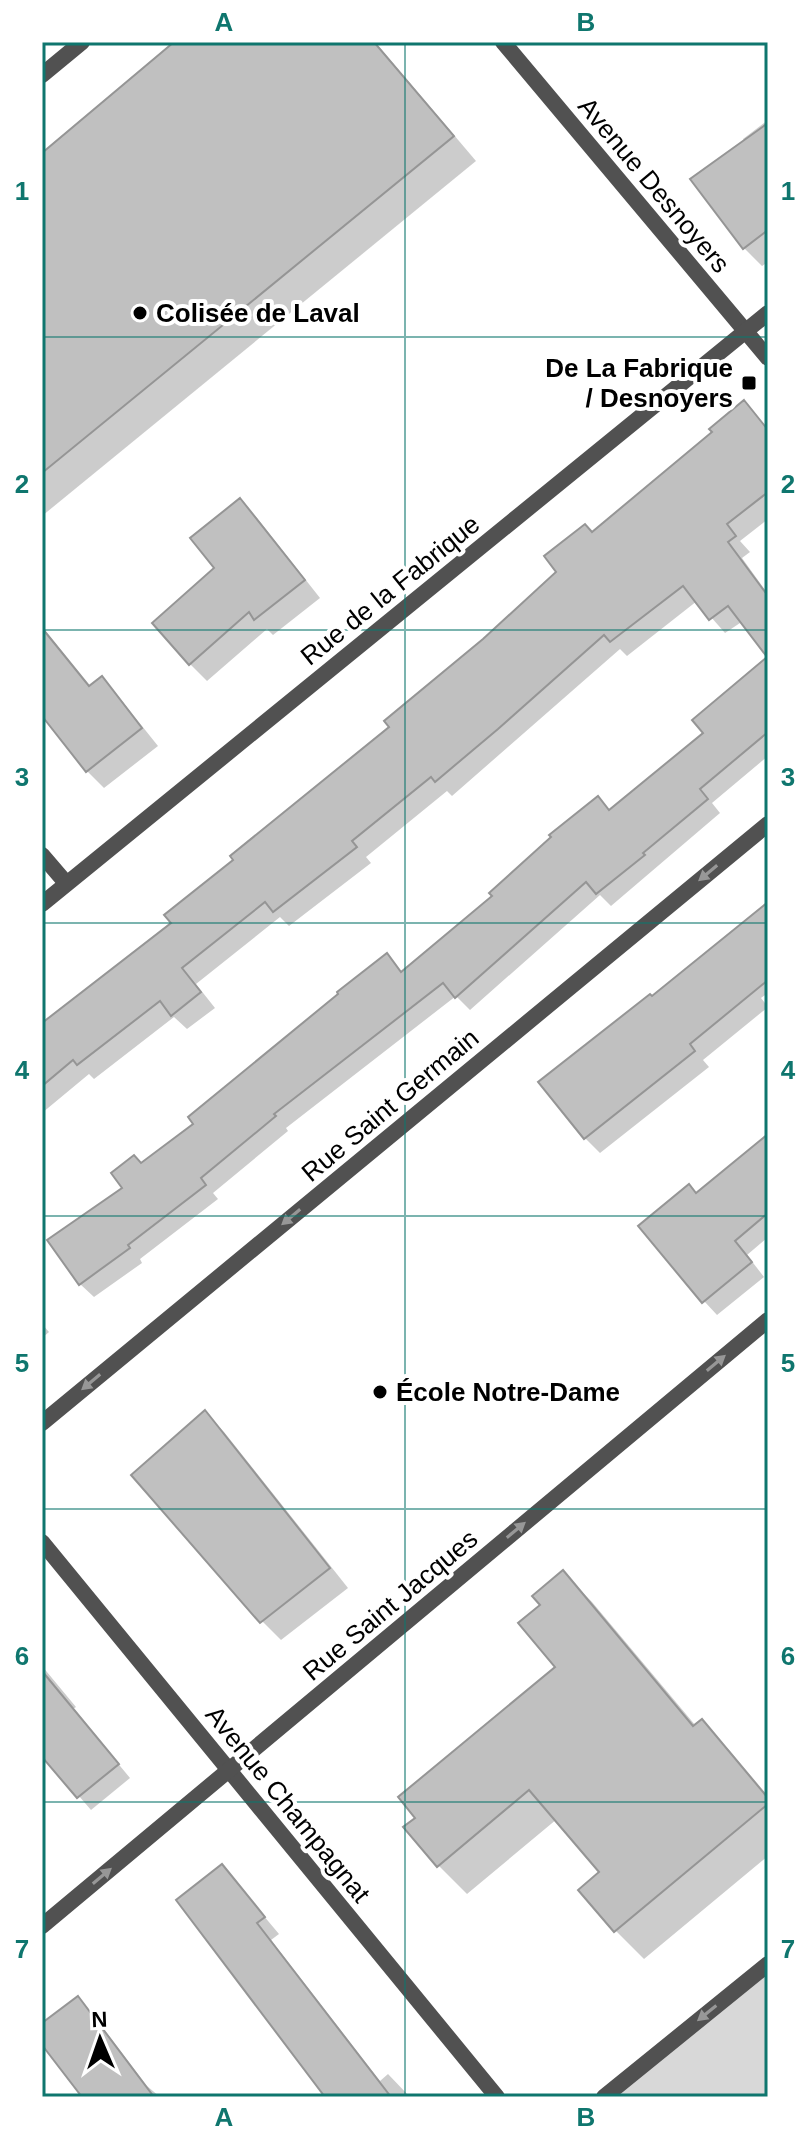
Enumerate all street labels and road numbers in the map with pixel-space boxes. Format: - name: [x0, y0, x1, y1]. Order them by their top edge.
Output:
- street label: Avenue Desnoyers: [572, 91, 736, 279]
- street label: Rue de la Fabrique: [295, 509, 485, 671]
- street label: Rue Saint Germain: [296, 1022, 484, 1188]
- street label: Rue Saint Jacques: [297, 1523, 483, 1687]
- street label: Avenue Champagnat: [200, 1700, 377, 1909]

